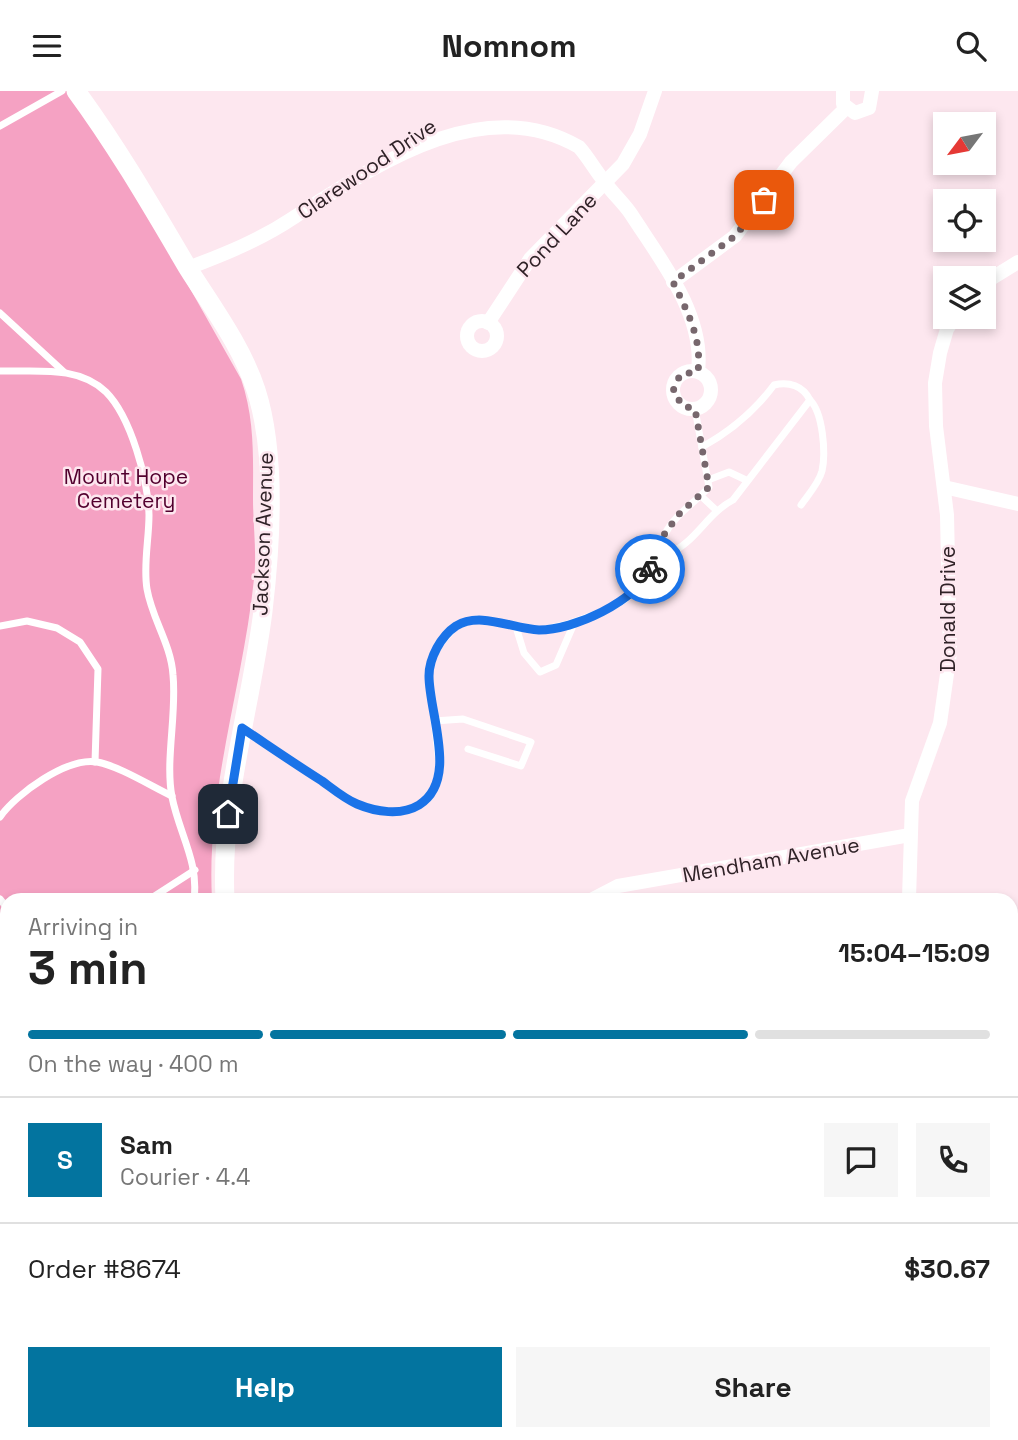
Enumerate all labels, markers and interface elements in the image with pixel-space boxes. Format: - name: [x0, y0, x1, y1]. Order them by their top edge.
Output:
- text: Nomnom: [442, 26, 576, 66]
- icon: menu: [28, 27, 66, 65]
- icon: search: [952, 27, 990, 65]
- street label: Clarewood Drive: [292, 112, 442, 225]
- north arrow: [933, 112, 996, 175]
- map controls: [933, 112, 996, 329]
- pin: [734, 170, 794, 230]
- icon: bag: [745, 181, 783, 219]
- street label: Pond Lane: [511, 187, 603, 283]
- button: locate: [933, 189, 996, 252]
- button: layers: [933, 266, 996, 329]
- street label: Jackson Avenue: [246, 452, 279, 616]
- park label: Mount Hope Cemetery: [64, 463, 188, 514]
- courier: [615, 534, 685, 604]
- street label: Donald Drive: [934, 546, 961, 672]
- icon: bike: [631, 550, 669, 588]
- pin: [198, 784, 258, 844]
- icon: home: [209, 795, 247, 833]
- street label: Mendham Avenue: [680, 831, 862, 888]
- text: Arriving in: [28, 912, 138, 942]
- text: 15:04–15:09: [838, 936, 990, 970]
- text: 3 min: [28, 939, 148, 997]
- text: On the way · 400 m: [28, 1049, 239, 1079]
- button: chat: [824, 1123, 898, 1197]
- button: phone: [916, 1123, 990, 1197]
- text: Sam: [120, 1128, 173, 1162]
- text: S: [57, 1143, 73, 1177]
- text: Courier · 4.4: [120, 1162, 250, 1192]
- text: Order #8674: [28, 1252, 181, 1286]
- text: $30.67: [904, 1252, 990, 1286]
- button: Help: [28, 1347, 502, 1427]
- button: Share: [516, 1347, 990, 1427]

